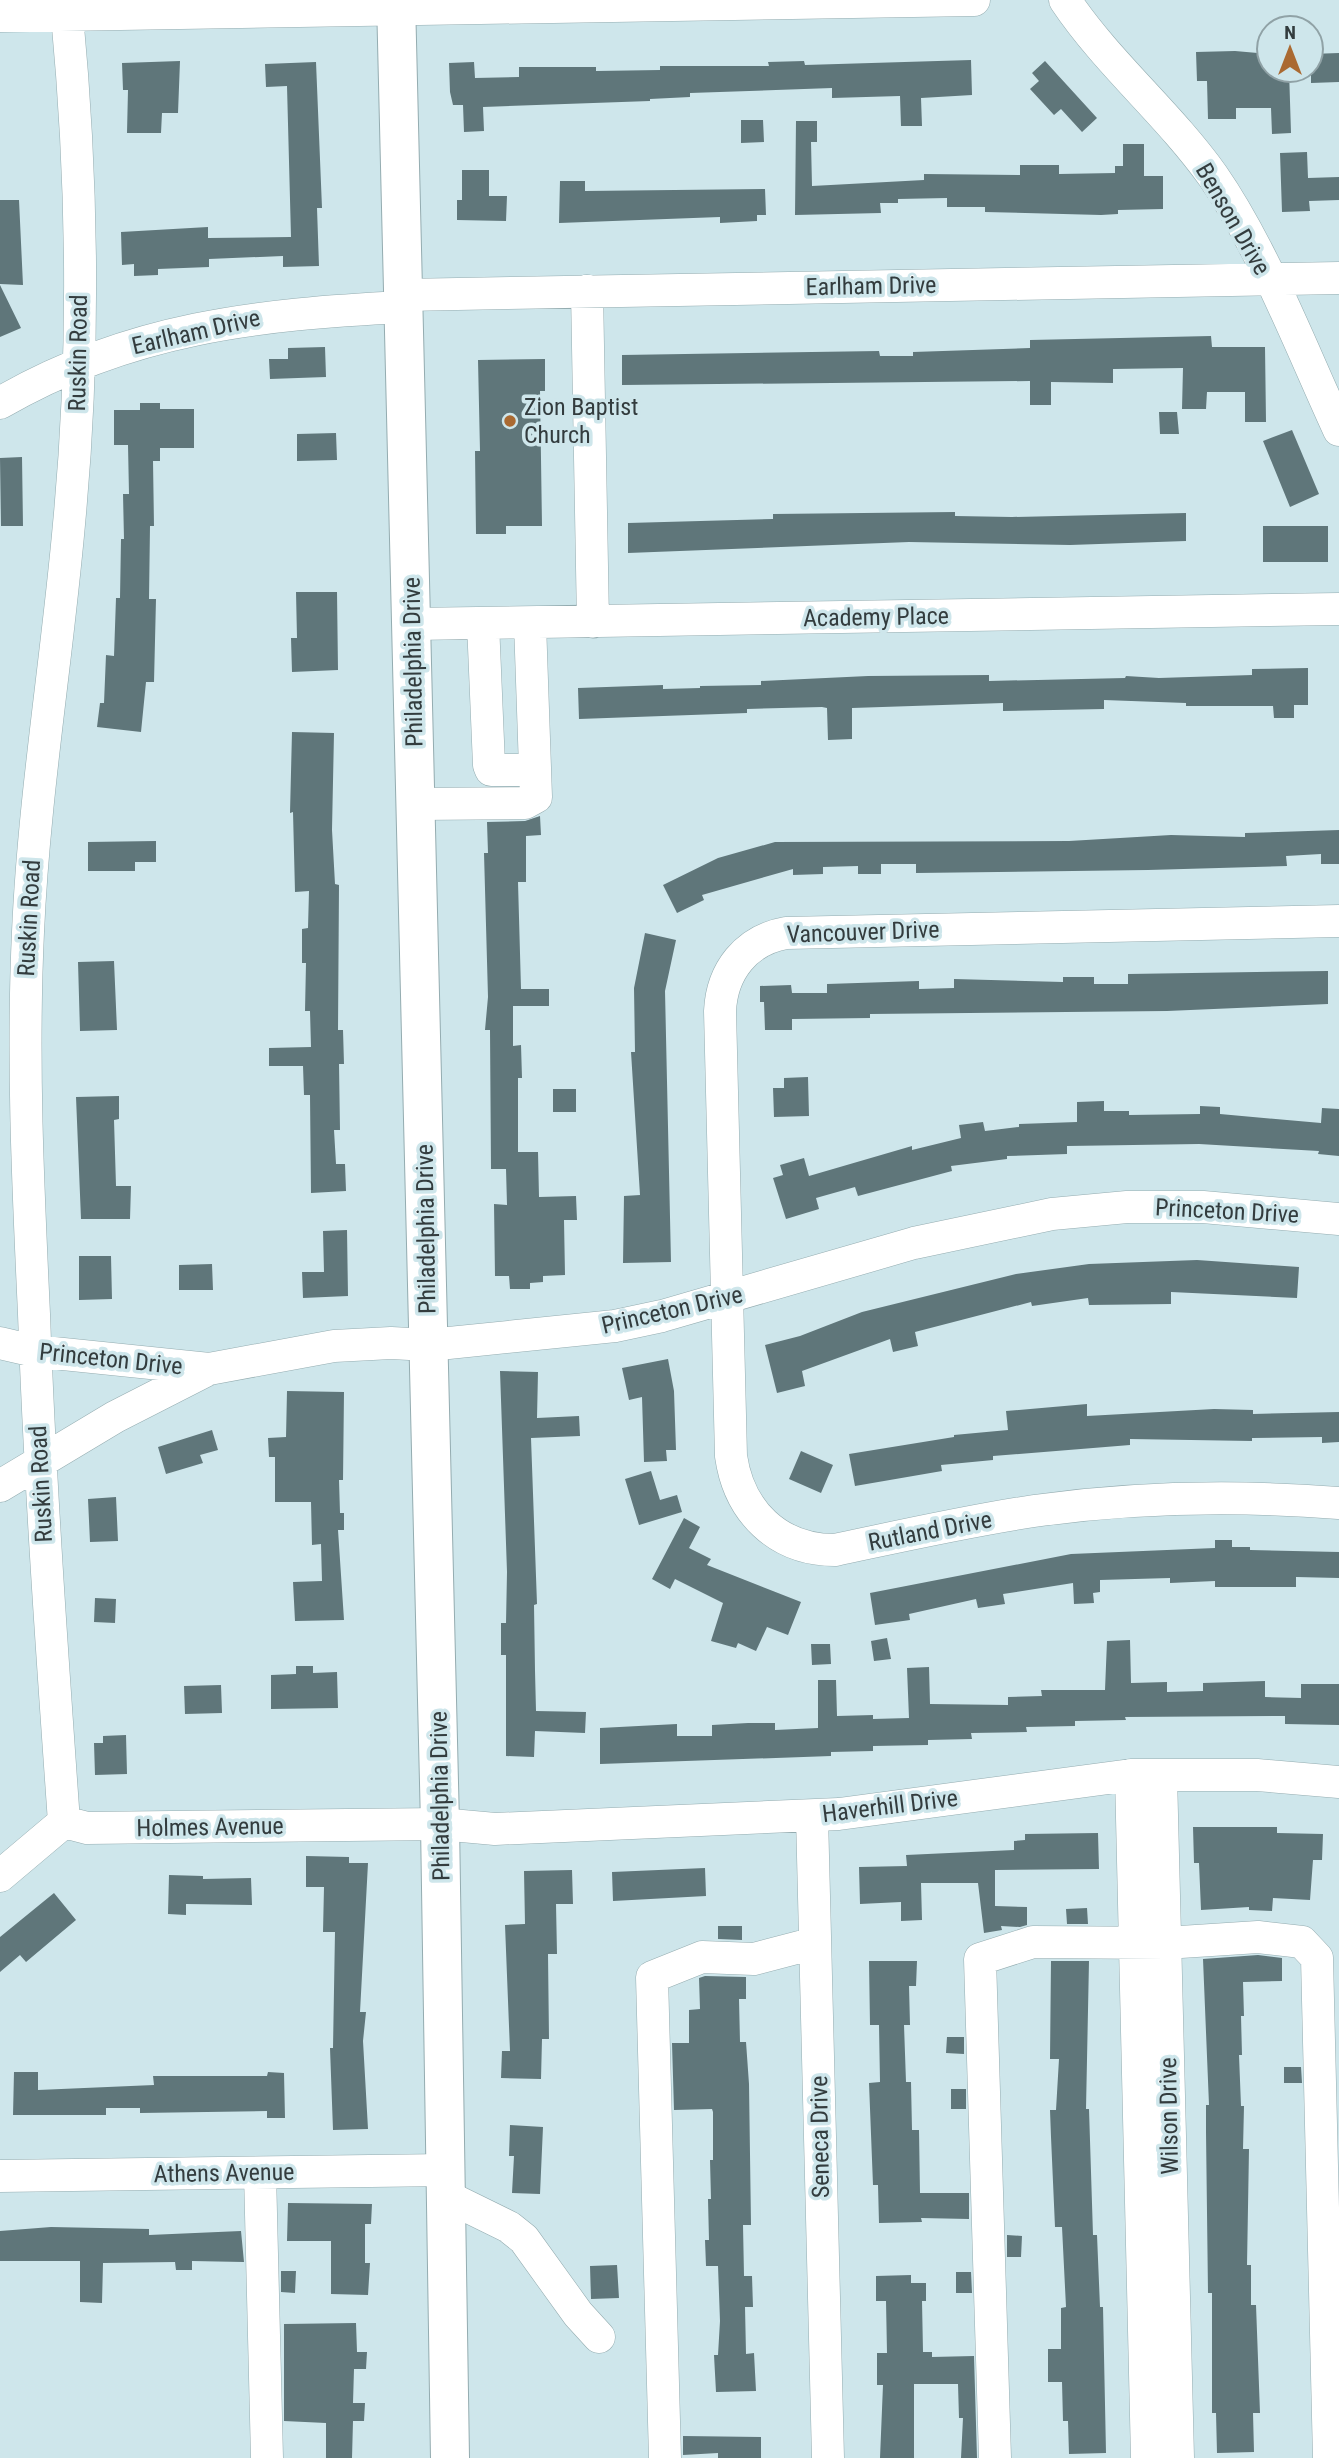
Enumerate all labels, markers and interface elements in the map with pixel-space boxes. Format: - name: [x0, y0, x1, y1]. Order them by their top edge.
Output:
- north arrow: [1255, 14, 1325, 84]
- text: N: [1284, 21, 1296, 44]
- street label: Benson Drive: [1190, 158, 1276, 280]
- street label: Earlham Drive: [805, 271, 937, 301]
- street label: Ruskin Road: [63, 294, 93, 412]
- street label: Earlham Drive: [129, 304, 263, 360]
- place label: Zion Baptist Church: [524, 393, 638, 449]
- marker: Zion Baptist Church: [502, 413, 518, 429]
- street label: Philadelphia Drive: [398, 577, 428, 747]
- street label: Academy Place: [803, 602, 949, 632]
- street label: Ruskin Road: [12, 859, 46, 977]
- street label: Vancouver Drive: [786, 915, 940, 949]
- street label: Philadelphia Drive: [411, 1144, 441, 1314]
- street label: Princeton Drive: [1154, 1193, 1300, 1229]
- street label: Princeton Drive: [599, 1280, 745, 1340]
- street label: Princeton Drive: [38, 1338, 184, 1380]
- street label: Ruskin Road: [24, 1425, 58, 1543]
- street label: Rutland Drive: [866, 1505, 994, 1557]
- street label: Philadelphia Drive: [425, 1711, 455, 1881]
- street label: Haverhill Drive: [821, 1784, 959, 1828]
- street label: Holmes Avenue: [136, 1812, 284, 1842]
- street label: Wilson Drive: [1154, 2057, 1184, 2175]
- street label: Seneca Drive: [805, 2075, 835, 2199]
- street label: Athens Avenue: [153, 2158, 295, 2188]

